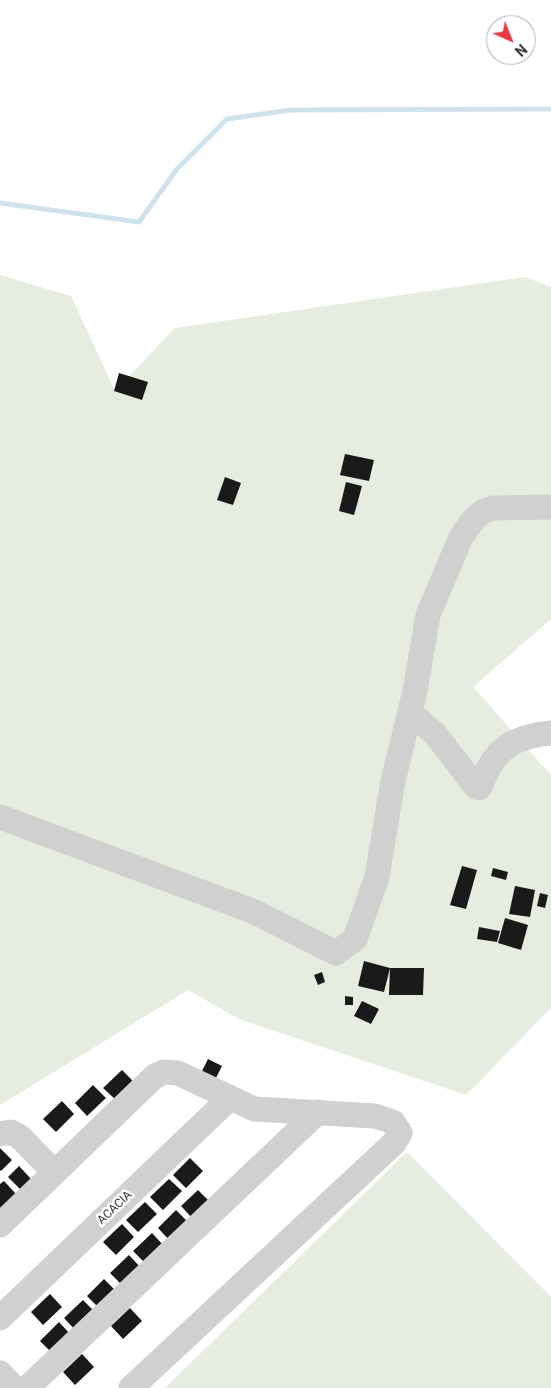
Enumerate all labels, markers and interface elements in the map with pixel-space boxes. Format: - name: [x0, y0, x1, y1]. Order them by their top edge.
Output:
- north arrow: [486, 15, 536, 65]
- text: N: [512, 41, 530, 59]
- street label: ACACIA: [95, 1188, 135, 1228]

